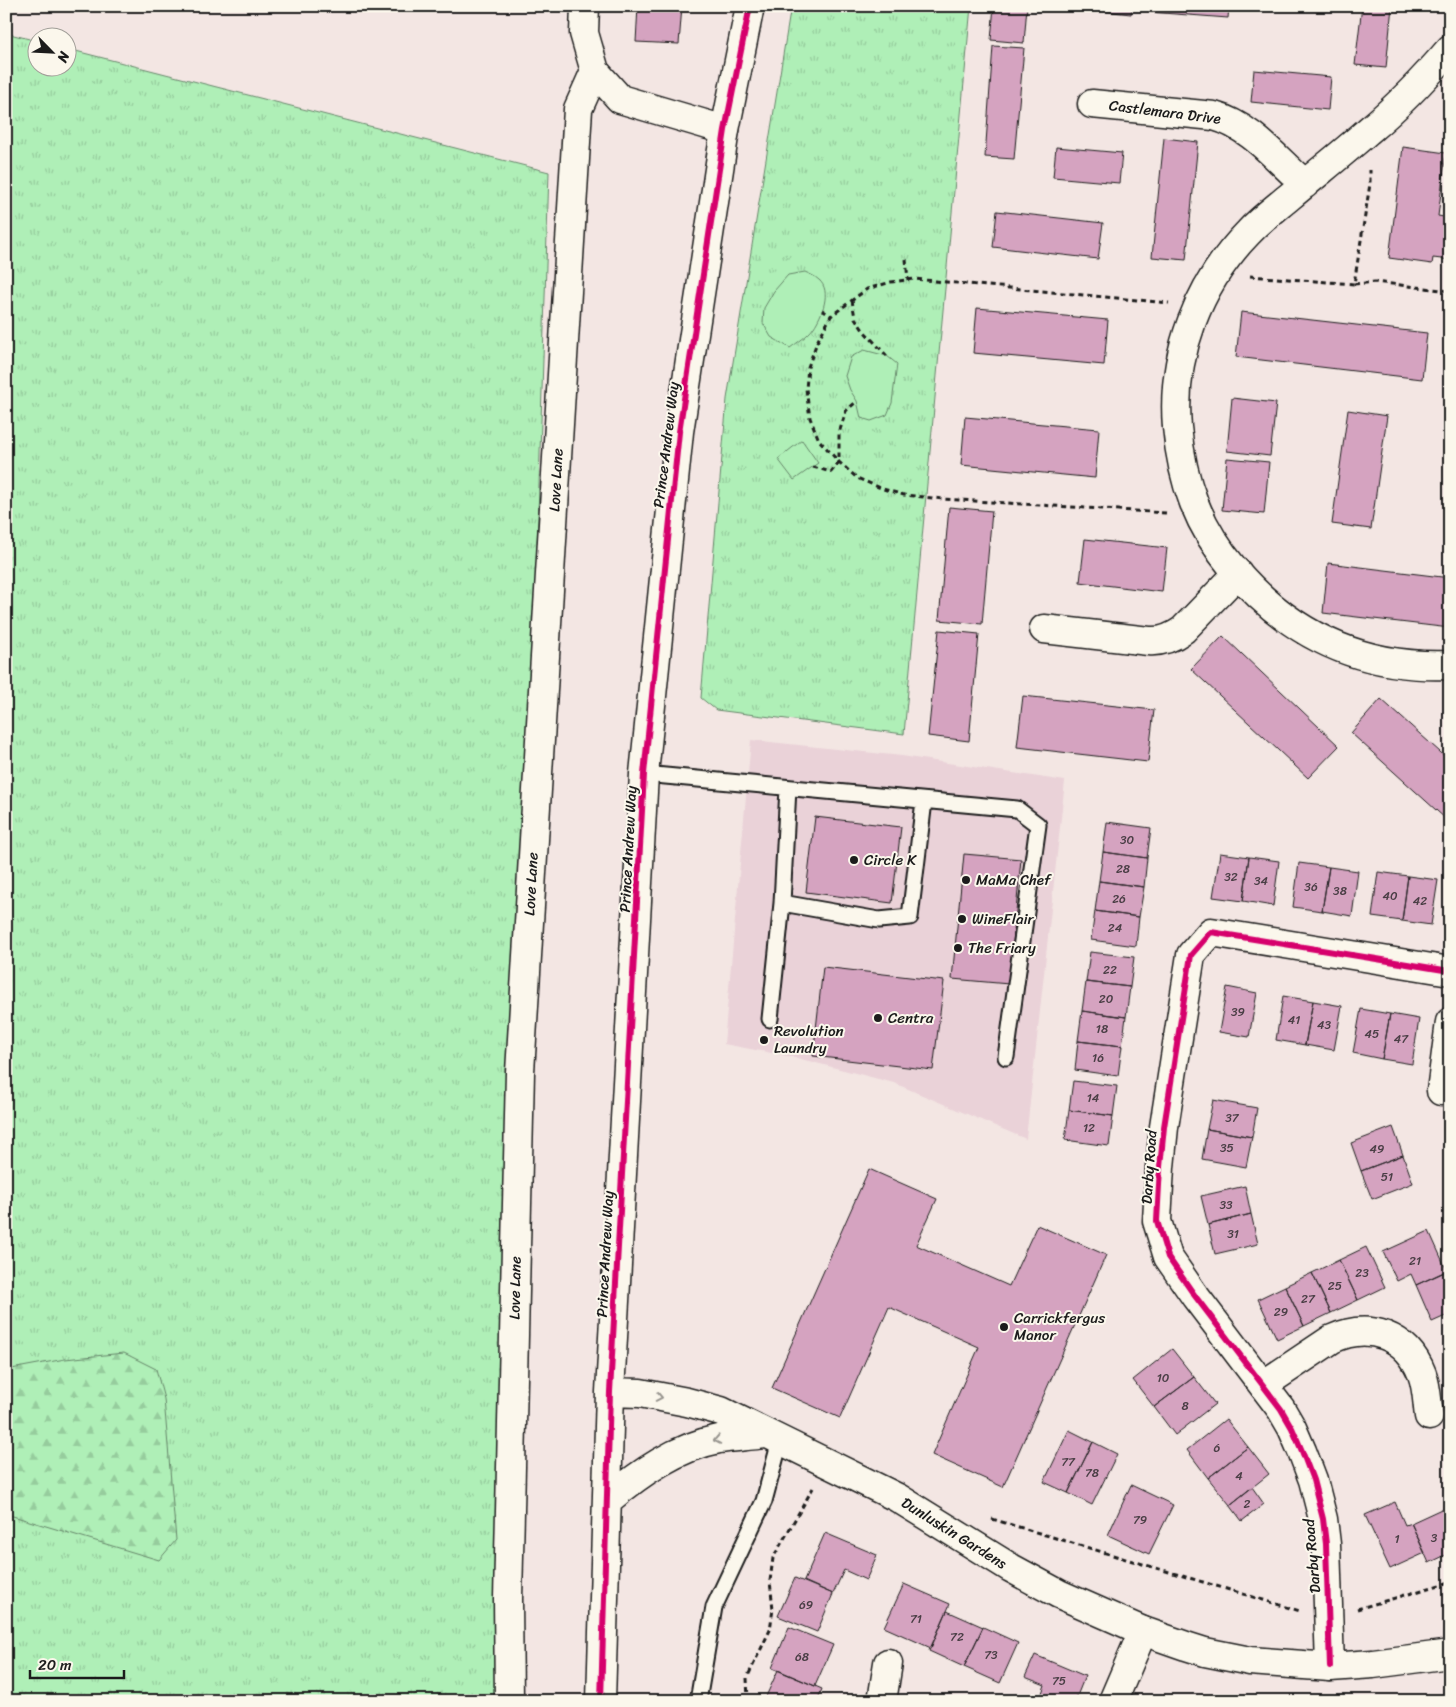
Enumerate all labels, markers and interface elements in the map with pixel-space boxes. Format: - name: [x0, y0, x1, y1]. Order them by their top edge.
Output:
- north arrow: [28, 28, 78, 78]
- text: N: [50, 47, 77, 67]
- street label: Castlemara Drive: [1108, 92, 1222, 132]
- street label: Prince Andrew Way: [645, 380, 687, 510]
- street label: Love Lane: [541, 447, 571, 512]
- street label: Prince Andrew Way: [612, 785, 644, 913]
- house number: 30: [1120, 829, 1134, 851]
- place label: Circle K: [864, 847, 917, 873]
- street label: Love Lane: [516, 851, 546, 916]
- marker: Circle K: [848, 854, 860, 866]
- house number: 28: [1116, 858, 1130, 880]
- house number: 32: [1224, 866, 1238, 888]
- place label: MaMa Chef: [976, 867, 1052, 893]
- house number: 34: [1254, 870, 1269, 892]
- marker: MaMa Chef: [960, 874, 972, 886]
- house number: 36: [1304, 876, 1318, 898]
- house number: 38: [1333, 880, 1347, 902]
- house number: 40: [1382, 885, 1398, 907]
- house number: 26: [1112, 888, 1126, 910]
- house number: 42: [1413, 890, 1427, 912]
- place label: WineFlair: [972, 906, 1035, 932]
- marker: WineFlair: [956, 913, 968, 925]
- house number: 24: [1108, 917, 1123, 939]
- place label: The Friary: [968, 935, 1036, 961]
- marker: The Friary: [952, 942, 964, 954]
- house number: 22: [1103, 959, 1117, 981]
- house number: 20: [1099, 988, 1114, 1010]
- house number: 39: [1231, 1001, 1245, 1023]
- place label: Centra: [888, 1005, 934, 1031]
- house number: 41: [1288, 1009, 1300, 1031]
- marker: Centra: [872, 1012, 884, 1024]
- house number: 43: [1317, 1014, 1331, 1036]
- place label: Revolution Laundry: [774, 1018, 844, 1061]
- house number: 18: [1096, 1018, 1108, 1040]
- house number: 45: [1365, 1023, 1379, 1045]
- house number: 47: [1394, 1028, 1409, 1050]
- marker: Revolution Laundry: [758, 1034, 770, 1046]
- house number: 16: [1092, 1047, 1104, 1069]
- house number: 14: [1087, 1087, 1100, 1109]
- house number: 37: [1225, 1107, 1240, 1129]
- house number: 12: [1083, 1117, 1095, 1139]
- street label: Darby Road: [1133, 1128, 1165, 1205]
- house number: 35: [1220, 1137, 1234, 1159]
- house number: 49: [1370, 1138, 1384, 1160]
- house number: 51: [1381, 1166, 1393, 1188]
- street label: Prince Andrew Way: [589, 1190, 621, 1318]
- house number: 33: [1219, 1194, 1233, 1216]
- house number: 31: [1227, 1223, 1239, 1245]
- house number: 21: [1409, 1250, 1421, 1272]
- street label: Love Lane: [501, 1256, 529, 1320]
- house number: 23: [1355, 1262, 1369, 1284]
- house number: 25: [1328, 1275, 1342, 1297]
- house number: 27: [1301, 1288, 1316, 1310]
- house number: 29: [1274, 1301, 1288, 1323]
- place label: Carrickfergus Manor: [1014, 1305, 1105, 1348]
- marker: Carrickfergus Manor: [998, 1321, 1010, 1333]
- house number: 10: [1157, 1367, 1170, 1389]
- one-way arrow: [654, 1391, 663, 1401]
- house number: 8: [1181, 1395, 1189, 1417]
- one-way arrow: [712, 1435, 721, 1445]
- house number: 6: [1214, 1437, 1221, 1459]
- house number: 77: [1061, 1451, 1076, 1473]
- house number: 78: [1085, 1462, 1099, 1484]
- house number: 4: [1235, 1465, 1243, 1487]
- street label: Dunluskin Gardens: [896, 1490, 1013, 1576]
- house number: 2: [1244, 1493, 1251, 1515]
- house number: 79: [1133, 1509, 1147, 1531]
- street label: Darby Road: [1296, 1517, 1328, 1594]
- house number: 3: [1431, 1527, 1438, 1549]
- house number: 1: [1394, 1528, 1400, 1550]
- house number: 69: [799, 1594, 813, 1616]
- house number: 71: [910, 1608, 922, 1630]
- house number: 72: [950, 1626, 964, 1648]
- house number: 73: [984, 1644, 998, 1666]
- house number: 68: [795, 1646, 809, 1668]
- scale bar: [30, 1647, 124, 1679]
- text: 20 m: [38, 1652, 72, 1678]
- house number: 75: [1052, 1670, 1066, 1692]

